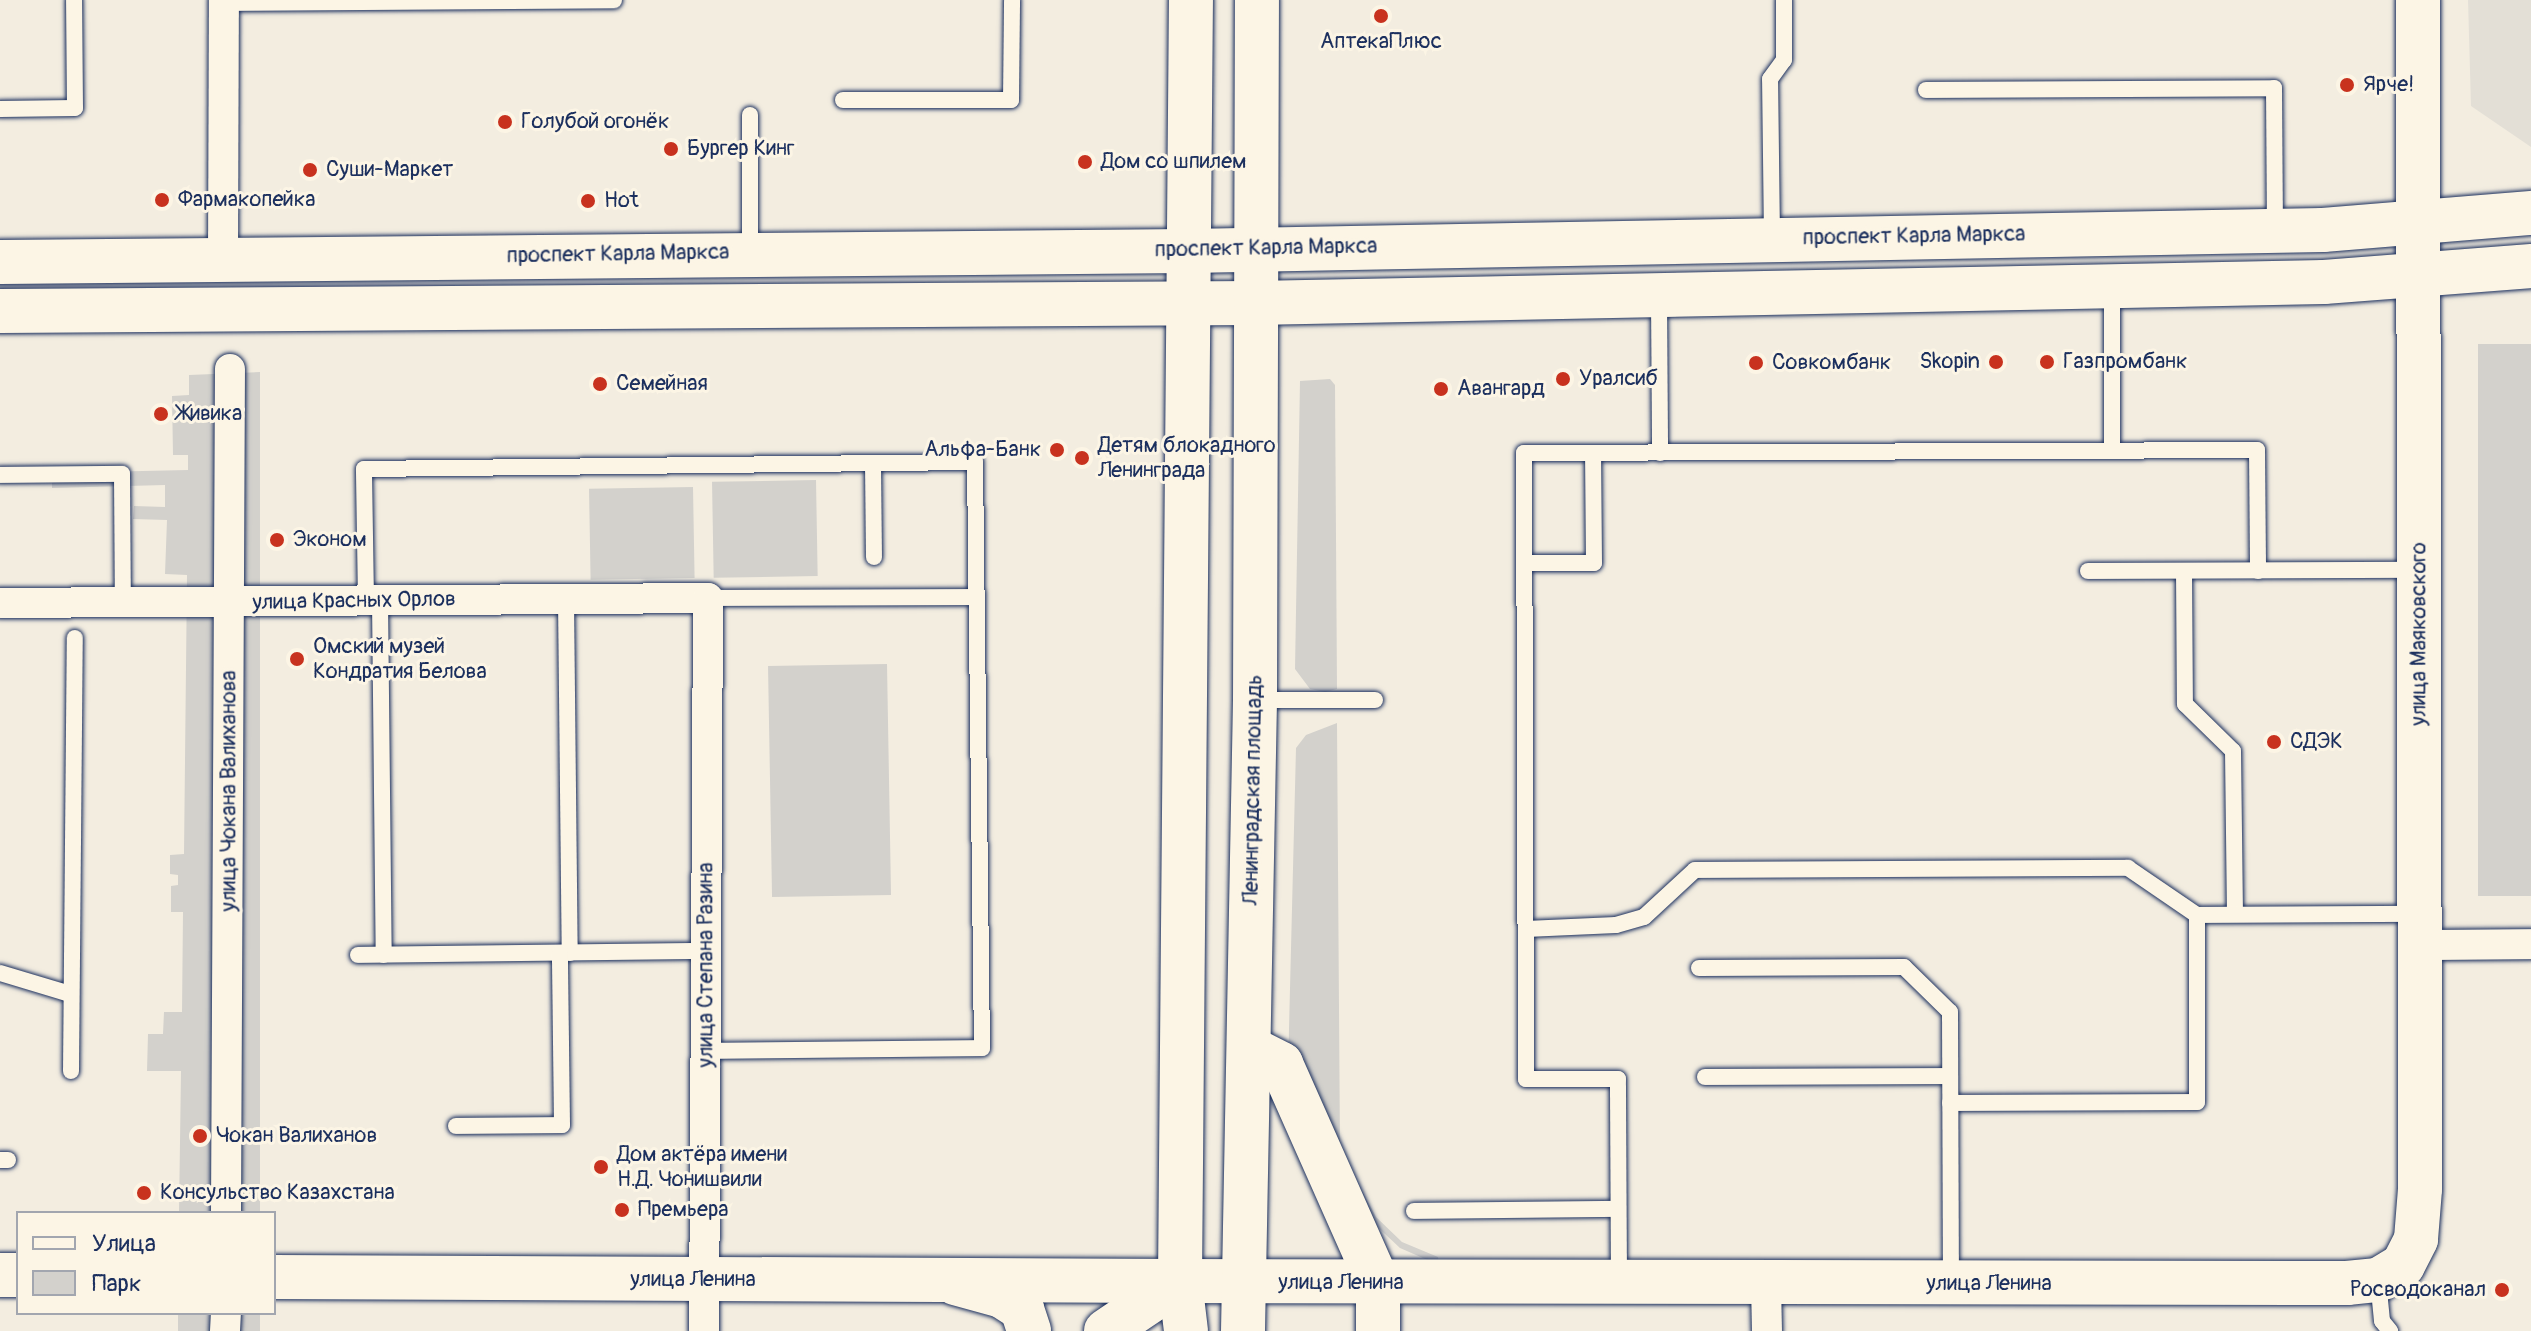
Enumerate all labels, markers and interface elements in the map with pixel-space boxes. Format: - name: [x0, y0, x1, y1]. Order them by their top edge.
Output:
- marker: АптекаПлюс: [1372, 7, 1390, 25]
- place label: АптекаПлюс: [1320, 29, 1442, 55]
- place label: Ярче!: [2363, 72, 2414, 98]
- marker: Ярче!: [2338, 76, 2356, 94]
- place label: Голубой огонёк: [521, 109, 669, 135]
- marker: Голубой огонёк: [496, 113, 514, 131]
- place label: Бургер Кинг: [687, 136, 794, 162]
- marker: Бургер Кинг: [662, 140, 680, 158]
- place label: Дом со шпилем: [1101, 149, 1247, 175]
- marker: Дом со шпилем: [1076, 153, 1094, 171]
- place label: Суши-Маркет: [326, 157, 453, 183]
- marker: Суши-Маркет: [301, 161, 319, 179]
- place label: Фармакопейка: [178, 187, 315, 213]
- place label: Hot: [604, 188, 639, 214]
- marker: Фармакопейка: [153, 191, 171, 209]
- marker: Hot: [579, 192, 597, 210]
- street label: проспект Карла Маркса: [1802, 221, 2026, 251]
- street label: проспект Карла Маркса: [1154, 233, 1378, 263]
- street label: проспект Карла Маркса: [506, 239, 730, 269]
- place label: Skopin: [1919, 349, 1980, 375]
- place label: Газпромбанк: [2063, 349, 2187, 375]
- place label: Совкомбанк: [1772, 350, 1891, 376]
- marker: Skopin: [1987, 353, 2005, 371]
- marker: Газпромбанк: [2038, 353, 2056, 371]
- marker: Совкомбанк: [1747, 354, 1765, 372]
- place label: Уралсиб: [1579, 366, 1658, 392]
- marker: Уралсиб: [1554, 370, 1572, 388]
- place label: Семейная: [616, 371, 708, 397]
- marker: Семейная: [591, 375, 609, 393]
- place label: Авангард: [1457, 376, 1545, 402]
- marker: Авангард: [1432, 380, 1450, 398]
- place label: Живика: [177, 401, 242, 427]
- marker: Живика: [152, 405, 170, 423]
- place label: Детям блокадного Ленинграда: [1098, 432, 1276, 484]
- place label: Альфа-Банк: [924, 437, 1041, 463]
- marker: Альфа-Банк: [1048, 441, 1066, 459]
- marker: Детям блокадного Ленинграда: [1073, 449, 1091, 467]
- place label: Эконом: [293, 527, 367, 553]
- marker: Эконом: [268, 531, 286, 549]
- street label: улица Маяковского: [2406, 542, 2432, 726]
- street label: улица Красных Орлов: [252, 586, 456, 616]
- place label: Омский музей Кондратия Белова: [313, 633, 487, 684]
- marker: Омский музей Кондратия Белова: [288, 650, 306, 668]
- street label: улица Чокана Валиханова: [216, 670, 242, 912]
- street label: Ленинградская площадь: [1238, 674, 1268, 906]
- place label: СДЭК: [2290, 729, 2343, 755]
- marker: СДЭК: [2265, 733, 2283, 751]
- street label: улица Степана Разина: [693, 862, 719, 1068]
- place label: Чокан Валиханов: [216, 1123, 377, 1149]
- marker: Чокан Валиханов: [191, 1127, 209, 1145]
- place label: Дом актёра имени Н.Д. Чонишвили: [617, 1141, 787, 1192]
- marker: Дом актёра имени Н.Д. Чонишвили: [592, 1158, 610, 1176]
- place label: Консульство Казахстана: [160, 1180, 395, 1206]
- marker: Консульство Казахстана: [135, 1184, 153, 1202]
- place label: Премьера: [638, 1197, 729, 1223]
- marker: Премьера: [613, 1201, 631, 1219]
- legend: [16, 1211, 276, 1315]
- text: Улица: [92, 1229, 156, 1258]
- street label: улица Ленина: [630, 1267, 756, 1293]
- text: Парк: [92, 1269, 141, 1298]
- street label: улица Ленина: [1278, 1270, 1404, 1296]
- street label: улица Ленина: [1926, 1271, 2052, 1297]
- place label: Росводоканал: [2350, 1277, 2486, 1303]
- marker: Росводоканал: [2493, 1281, 2511, 1299]

